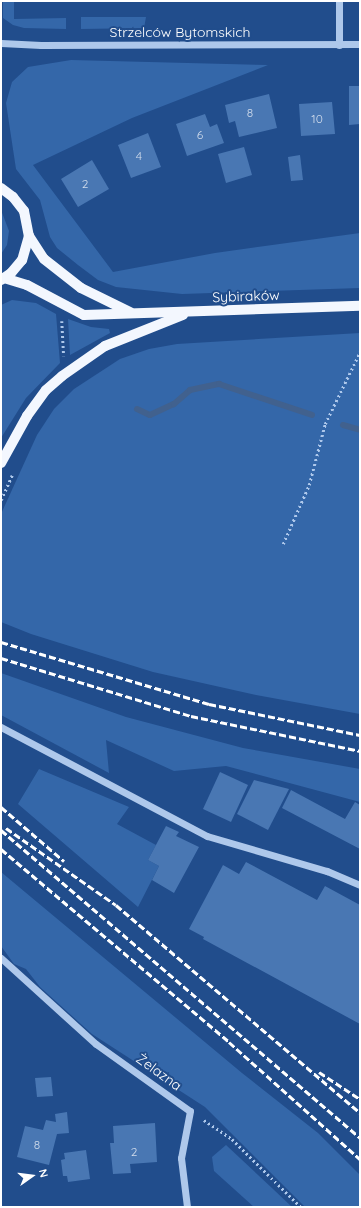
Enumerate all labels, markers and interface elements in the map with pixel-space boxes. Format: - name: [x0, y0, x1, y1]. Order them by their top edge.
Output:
- street label: Strzelców Bytomskich: [110, 24, 250, 40]
- house number: 8: [247, 106, 253, 120]
- house number: 10: [311, 112, 323, 126]
- house number: 6: [197, 128, 203, 142]
- house number: 4: [136, 149, 142, 163]
- house number: 2: [82, 177, 88, 191]
- street label: Sybiraków: [212, 286, 280, 306]
- street label: Żelazna: [133, 1050, 185, 1094]
- house number: 8: [34, 1138, 40, 1152]
- house number: 2: [131, 1145, 137, 1159]
- north arrow: [12, 1156, 52, 1196]
- text: N: [36, 1167, 51, 1179]

